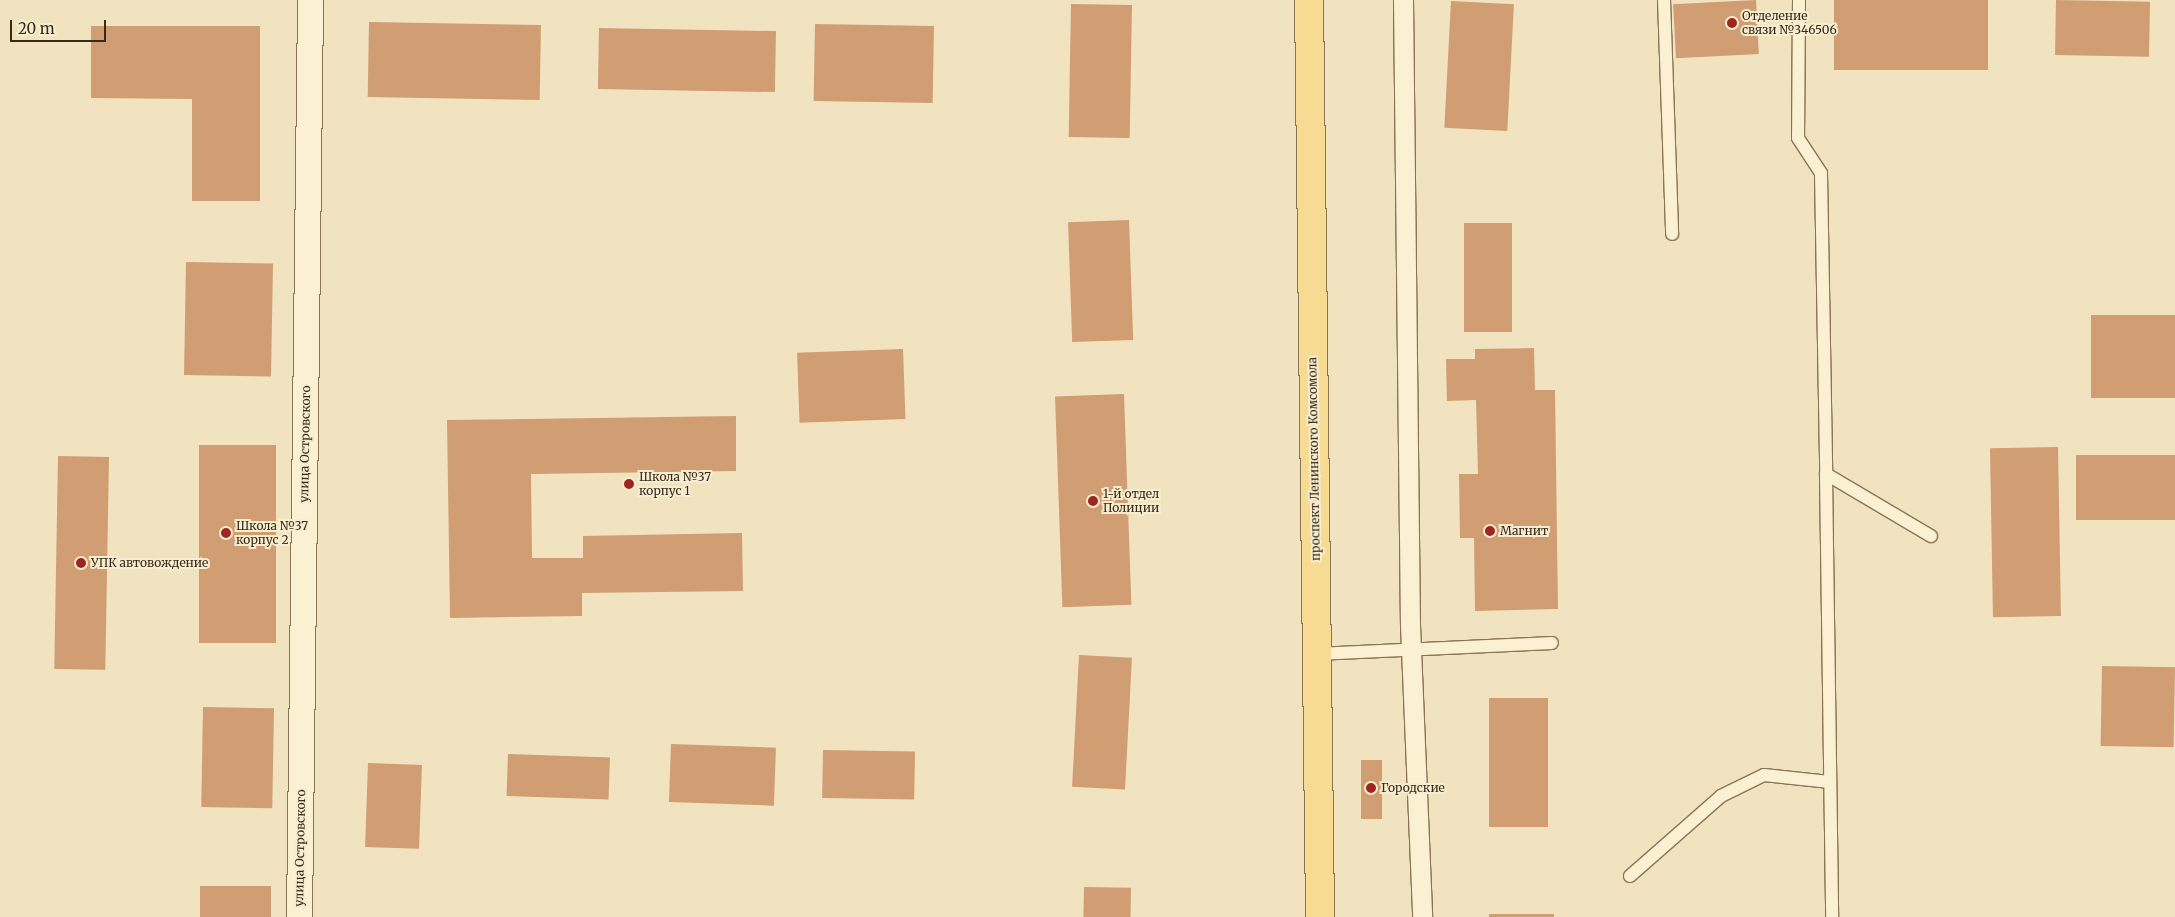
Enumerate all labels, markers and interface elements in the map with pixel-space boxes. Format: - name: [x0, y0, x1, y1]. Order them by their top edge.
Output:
- place label: Отделение связи №346506: [1742, 9, 1837, 37]
- scale bar: [12, 10, 109, 42]
- marker: Отделение связи №346506: [1726, 17, 1738, 29]
- text: 20 m: [18, 19, 55, 38]
- street label: проспект Ленинского Комсомола: [1305, 357, 1323, 561]
- street label: улица Островского: [297, 385, 313, 503]
- place label: Школа №37 корпус 1: [639, 470, 711, 498]
- marker: Школа №37 корпус 1: [623, 478, 635, 490]
- place label: 1-й отдел Полиции: [1103, 487, 1159, 515]
- marker: 1-й отдел Полиции: [1087, 495, 1099, 507]
- place label: Школа №37 корпус 2: [236, 519, 308, 547]
- place label: Магнит: [1500, 524, 1548, 538]
- marker: Магнит: [1484, 525, 1496, 537]
- marker: Школа №37 корпус 2: [220, 527, 232, 539]
- place label: УПК автовождение: [91, 556, 208, 570]
- marker: УПК автовождение: [75, 557, 87, 569]
- place label: Городские: [1381, 781, 1445, 795]
- marker: Городские: [1365, 782, 1377, 794]
- street label: улица Островского: [292, 789, 308, 907]

